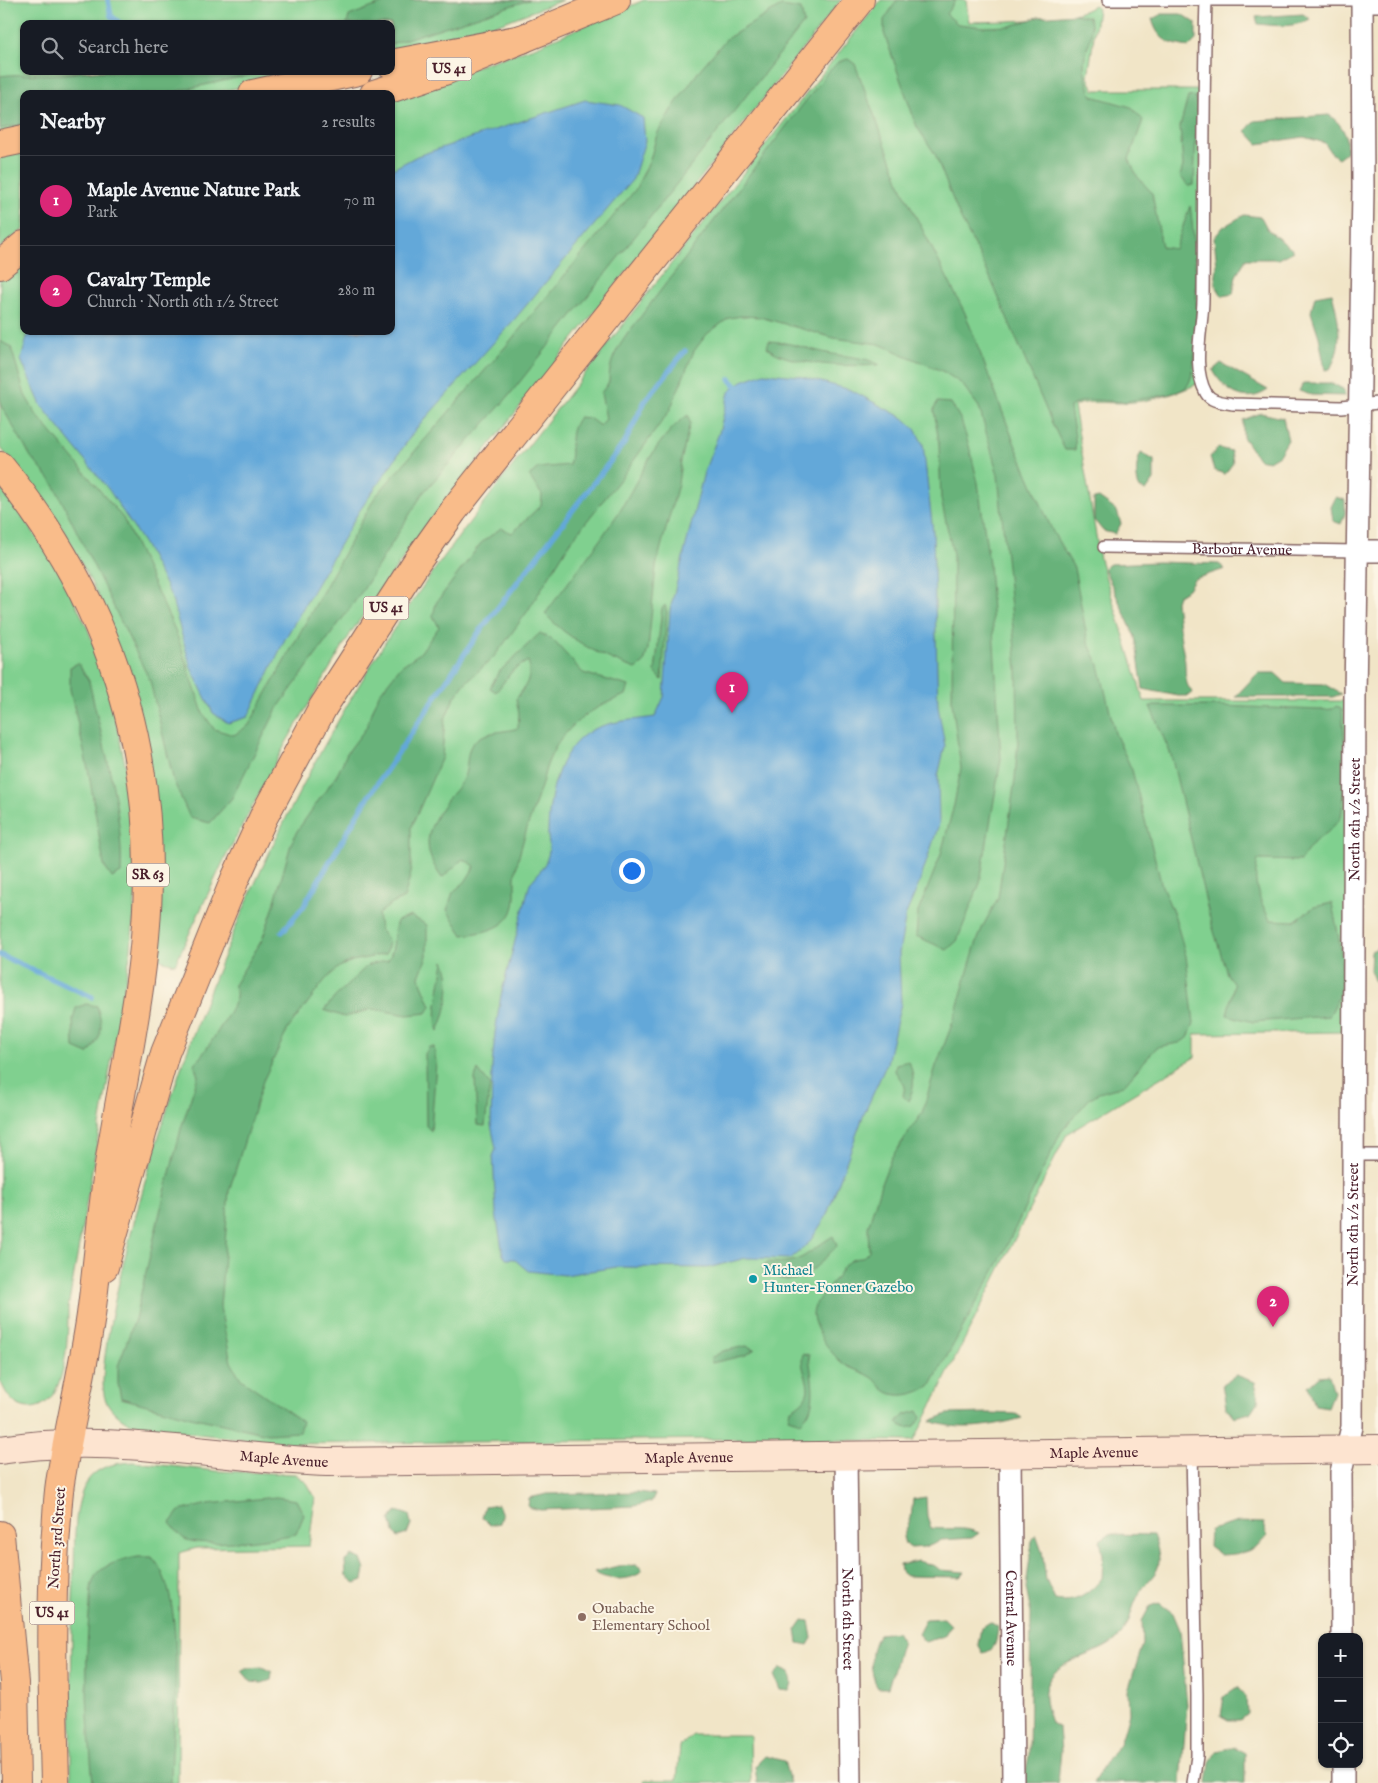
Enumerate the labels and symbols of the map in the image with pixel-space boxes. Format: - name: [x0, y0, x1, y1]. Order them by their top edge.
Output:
- road number: US 41: [426, 58, 472, 80]
- street label: Barbour Avenue: [1192, 539, 1292, 559]
- road number: US 41: [364, 596, 408, 620]
- pin: 1: [716, 672, 748, 713]
- street label: North 6th 1/2 Street: [1345, 758, 1364, 881]
- your location: [619, 858, 645, 884]
- road number: SR 63: [127, 864, 169, 886]
- street label: North 6th 1/2 Street: [1343, 1163, 1363, 1286]
- place label: Michael Hunter-Fonner Gazebo: [763, 1261, 913, 1297]
- marker: Michael Hunter-Fonner Gazebo: [747, 1273, 759, 1285]
- pin: 2: [1257, 1286, 1289, 1327]
- street label: Maple Avenue: [1049, 1442, 1138, 1463]
- street label: Maple Avenue: [239, 1446, 329, 1472]
- street label: Maple Avenue: [644, 1447, 733, 1468]
- street label: North 3rd Street: [44, 1486, 70, 1590]
- street label: North 6th Street: [838, 1568, 858, 1670]
- street label: Central Avenue: [1002, 1570, 1021, 1666]
- place label: Ouabache Elementary School: [592, 1599, 711, 1635]
- road number: US 41: [30, 1602, 74, 1625]
- marker: Ouabache Elementary School: [576, 1611, 588, 1623]

